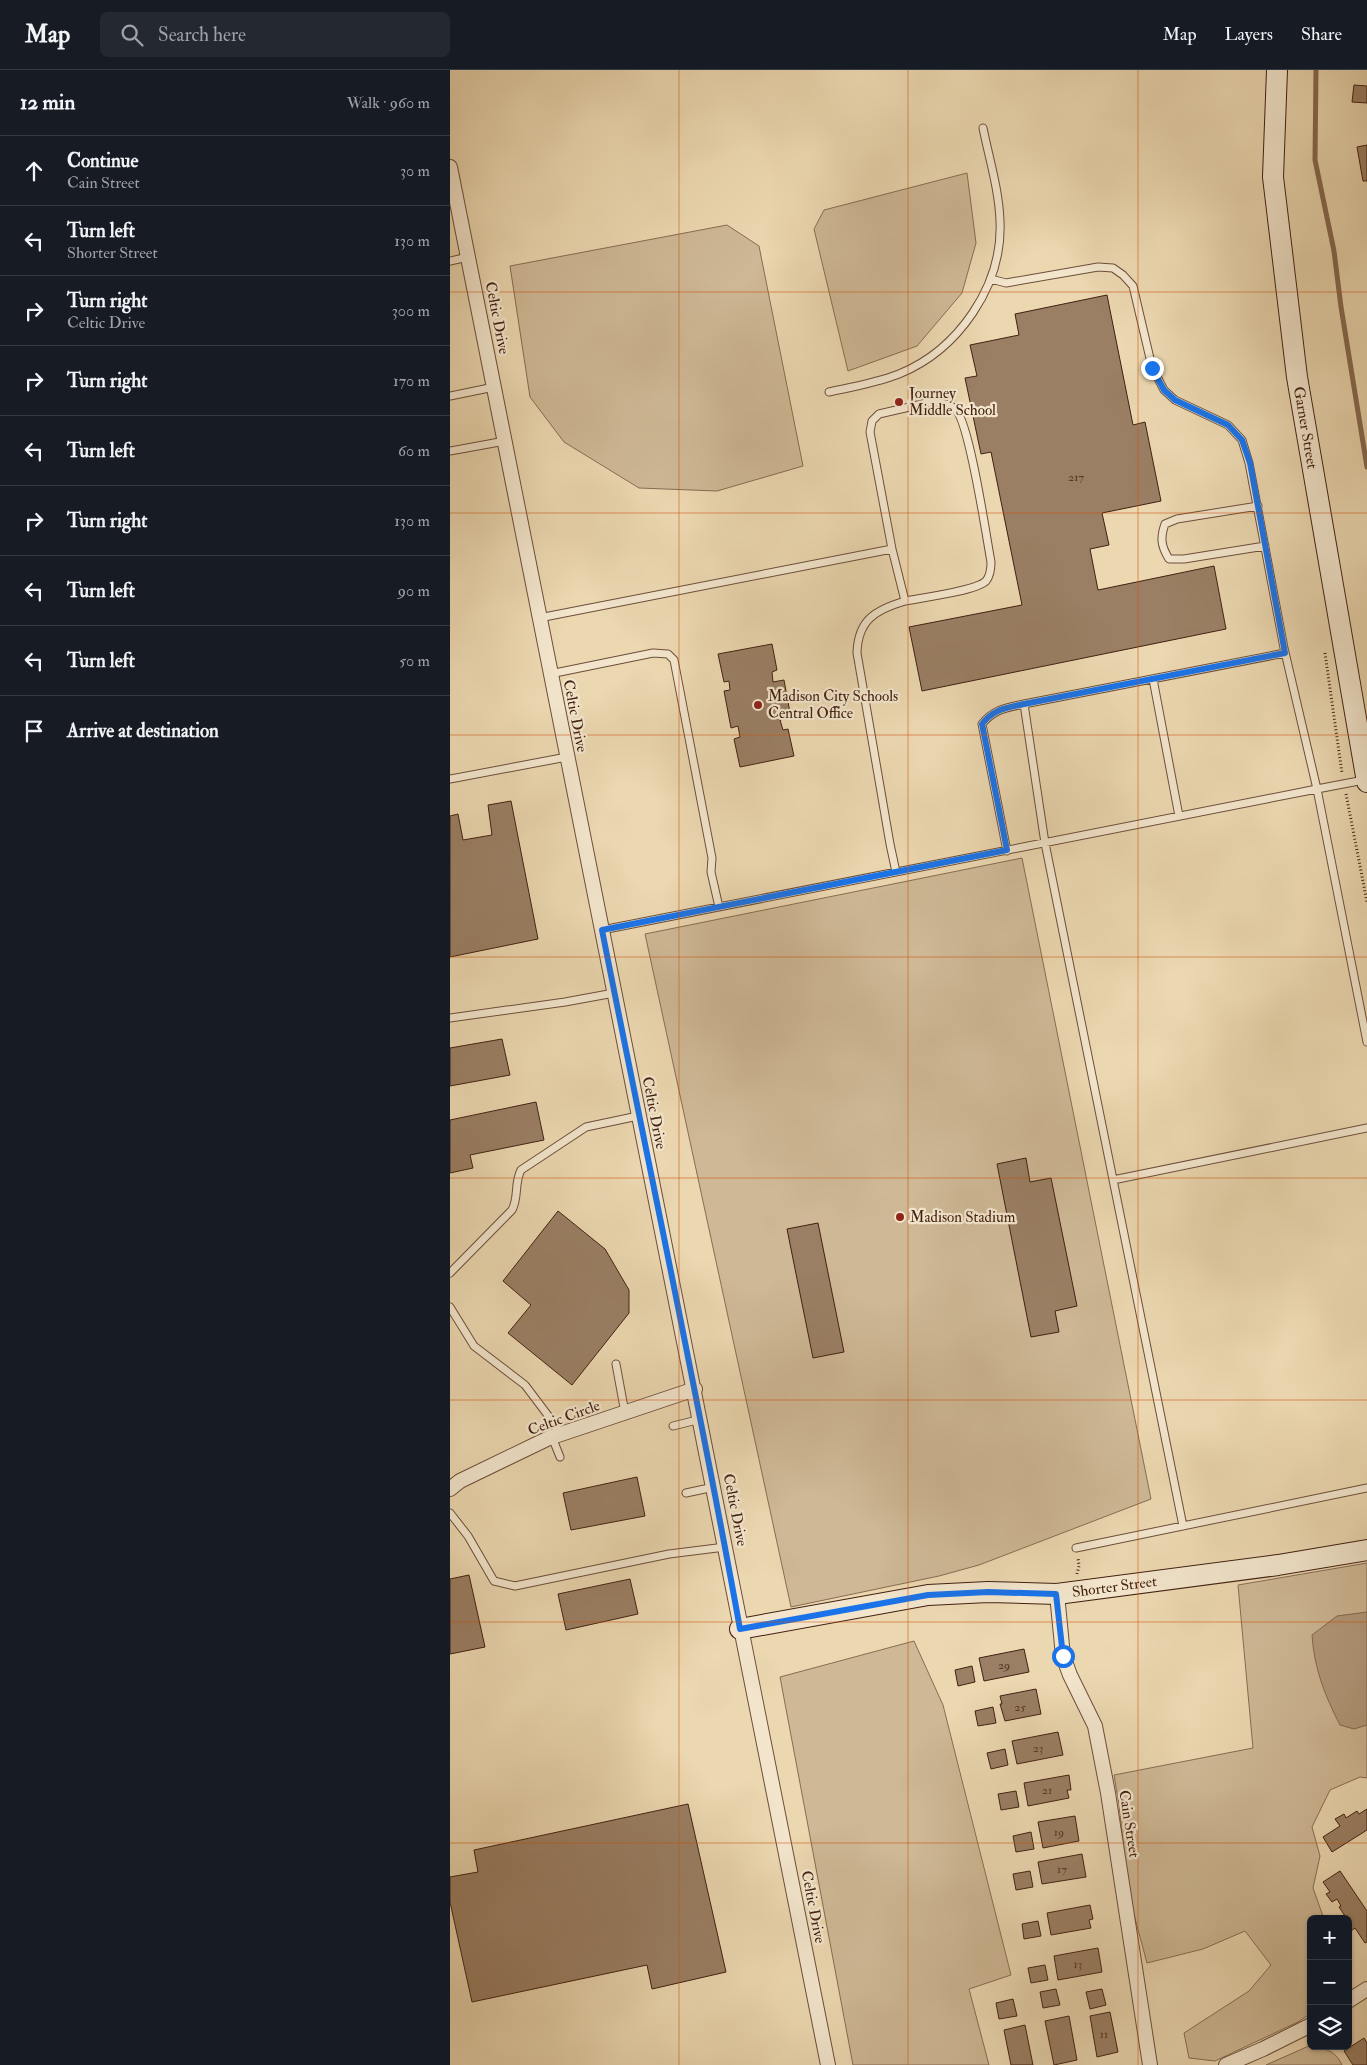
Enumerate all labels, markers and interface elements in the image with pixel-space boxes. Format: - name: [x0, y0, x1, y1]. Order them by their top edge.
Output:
- search box: [100, 12, 450, 57]
- text: Map: [25, 19, 70, 50]
- icon: search: [118, 21, 146, 49]
- text: Search here: [158, 23, 246, 47]
- text: Map: [1163, 23, 1197, 46]
- text: Layers: [1225, 23, 1273, 46]
- text: Share: [1301, 23, 1342, 46]
- text: 12 min: [20, 89, 75, 116]
- text: Walk · 960 m: [347, 93, 430, 113]
- text: Continue: [67, 149, 138, 173]
- icon: ahead: [20, 157, 48, 185]
- text: 30 m: [400, 161, 430, 181]
- text: Cain Street: [67, 173, 140, 193]
- text: Turn left: [67, 219, 135, 243]
- icon: left: [20, 227, 48, 255]
- text: 130 m: [394, 231, 430, 251]
- text: Shorter Street: [67, 243, 158, 263]
- street label: Celtic Drive: [481, 280, 513, 356]
- text: Turn right: [67, 289, 147, 313]
- icon: right: [20, 297, 48, 325]
- text: 300 m: [392, 301, 430, 321]
- text: Celtic Drive: [67, 313, 145, 333]
- route end: [1141, 357, 1164, 380]
- icon: right: [20, 367, 48, 395]
- text: Turn right: [67, 369, 147, 393]
- text: 170 m: [393, 371, 430, 391]
- place label: Journey Middle School: [908, 384, 996, 420]
- street label: Garner Street: [1289, 385, 1322, 471]
- marker: Journey Middle School: [893, 396, 905, 408]
- icon: left: [20, 437, 48, 465]
- text: Turn left: [67, 439, 135, 463]
- text: 60 m: [398, 441, 430, 461]
- house number: 217: [1068, 470, 1084, 485]
- icon: right: [20, 507, 48, 535]
- text: Turn right: [67, 509, 147, 533]
- text: 130 m: [394, 511, 430, 531]
- icon: left: [20, 577, 48, 605]
- text: Turn left: [67, 579, 135, 603]
- text: 90 m: [398, 581, 430, 601]
- icon: left: [20, 647, 48, 675]
- text: Turn left: [67, 649, 135, 673]
- text: 50 m: [399, 651, 430, 671]
- street label: Celtic Drive: [559, 678, 591, 754]
- place label: Madison City Schools Central Office: [768, 687, 898, 723]
- marker: Madison City Schools Central Office: [752, 699, 764, 711]
- icon: arrive: [20, 717, 48, 745]
- text: Arrive at destination: [67, 719, 219, 743]
- street label: Celtic Drive: [638, 1075, 670, 1151]
- place label: Madison Stadium: [910, 1208, 1016, 1227]
- marker: Madison Stadium: [894, 1211, 906, 1223]
- street label: Celtic Circle: [525, 1396, 603, 1440]
- street label: Celtic Drive: [719, 1472, 751, 1548]
- street label: Shorter Street: [1071, 1571, 1158, 1601]
- route start: [1052, 1645, 1075, 1668]
- house number: 29: [998, 1658, 1010, 1673]
- house number: 25: [1014, 1700, 1026, 1715]
- house number: 23: [1033, 1741, 1043, 1756]
- house number: 21: [1042, 1783, 1052, 1798]
- street label: Cain Street: [1114, 1789, 1144, 1859]
- house number: 19: [1054, 1825, 1064, 1840]
- house number: 17: [1057, 1862, 1067, 1877]
- street label: Celtic Drive: [797, 1869, 829, 1945]
- map controls: [1307, 1915, 1352, 2050]
- button: +: [1307, 1915, 1352, 1960]
- house number: 13: [1074, 1957, 1082, 1972]
- button: −: [1307, 1960, 1352, 2005]
- button: layers: [1307, 2005, 1352, 2050]
- house number: 11: [1100, 2027, 1108, 2042]

